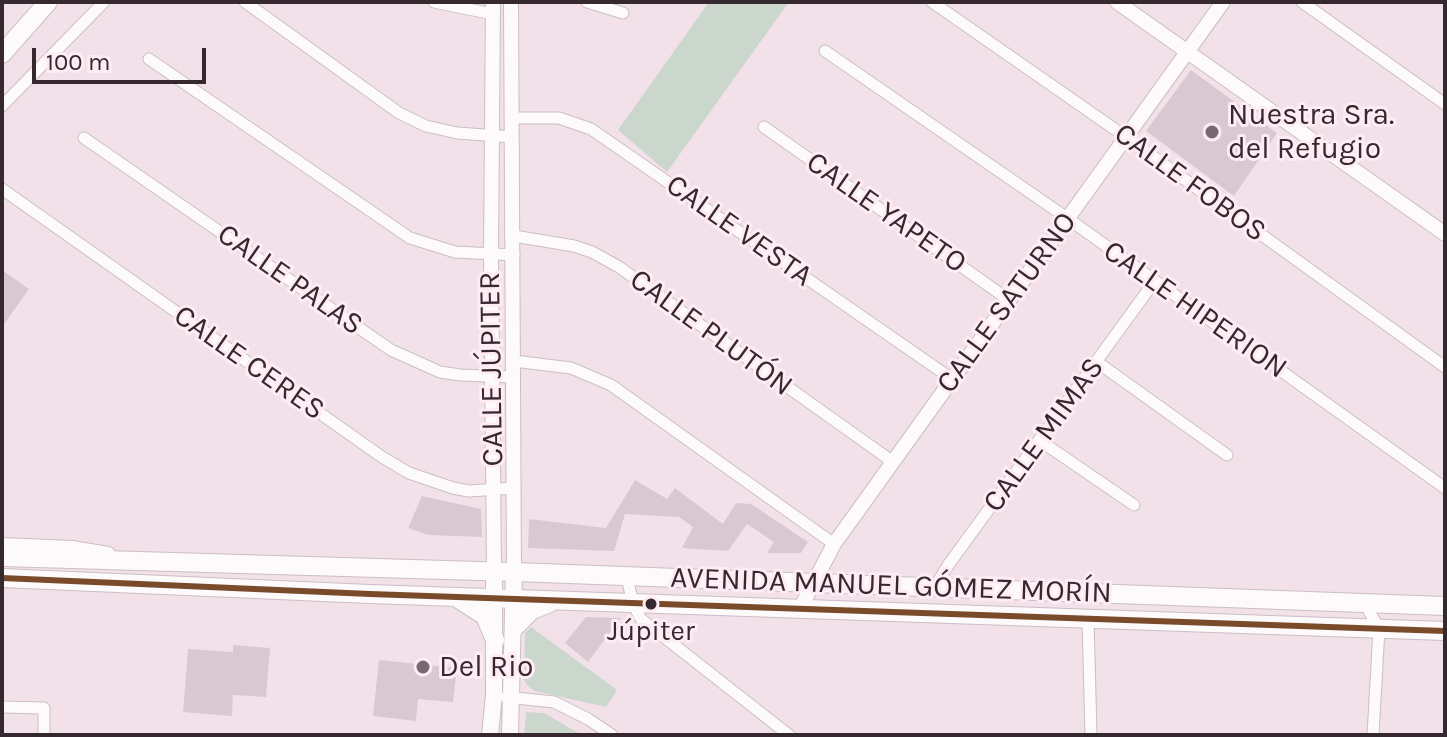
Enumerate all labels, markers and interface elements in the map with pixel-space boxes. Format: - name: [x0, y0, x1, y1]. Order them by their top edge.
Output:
- scale bar: [36, 32, 210, 82]
- text: 100 m: [46, 48, 111, 76]
- place label: Nuestra Sra. del Refugio: [1228, 97, 1394, 168]
- street label: CALLE FOBOS: [1107, 116, 1273, 250]
- marker: Nuestra Sra. del Refugio: [1203, 123, 1221, 141]
- street label: CALLE YAPETO: [799, 145, 973, 281]
- street label: CALLE VESTA: [659, 167, 819, 295]
- street label: CALLE SATURNO: [929, 206, 1085, 400]
- street label: CALLE PALAS: [210, 217, 370, 343]
- street label: CALLE HIPERION: [1096, 233, 1294, 387]
- street label: CALLE PLUTÓN: [622, 262, 800, 404]
- street label: CALLE JÚPITER: [472, 271, 512, 467]
- street label: CALLE CERES: [166, 298, 332, 428]
- street label: CALLE MIMAS: [976, 351, 1112, 519]
- street label: AVENIDA MANUEL GÓMEZ MORÍN: [670, 560, 1112, 612]
- marker: Júpiter: [643, 596, 659, 612]
- place label: Júpiter: [607, 615, 695, 649]
- place label: Del Rio: [439, 649, 533, 685]
- marker: Del Rio: [414, 658, 432, 676]

